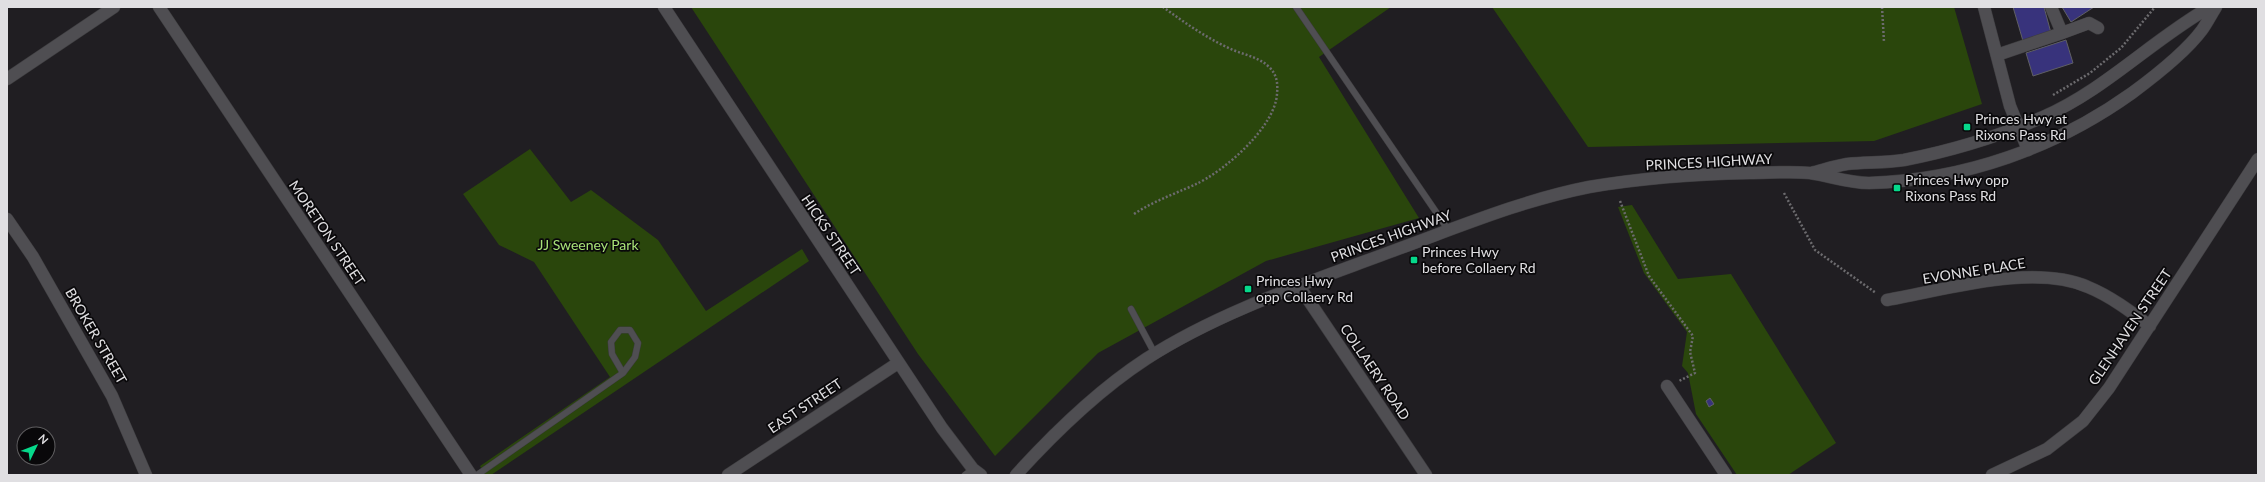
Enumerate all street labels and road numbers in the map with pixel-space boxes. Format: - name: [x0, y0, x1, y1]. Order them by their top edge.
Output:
- street label: PRINCES HIGHWAY: [1645, 150, 1773, 173]
- street label: MORETON STREET: [286, 177, 369, 289]
- street label: HICKS STREET: [798, 191, 865, 279]
- street label: PRINCES HIGHWAY: [1328, 206, 1454, 265]
- street label: EVONNE PLACE: [1921, 254, 2027, 287]
- street label: GLENHAVEN STREET: [2084, 265, 2175, 388]
- street label: BROKER STREET: [62, 285, 131, 387]
- street label: COLLAERY ROAD: [1337, 320, 1414, 423]
- street label: EAST STREET: [764, 374, 846, 437]

